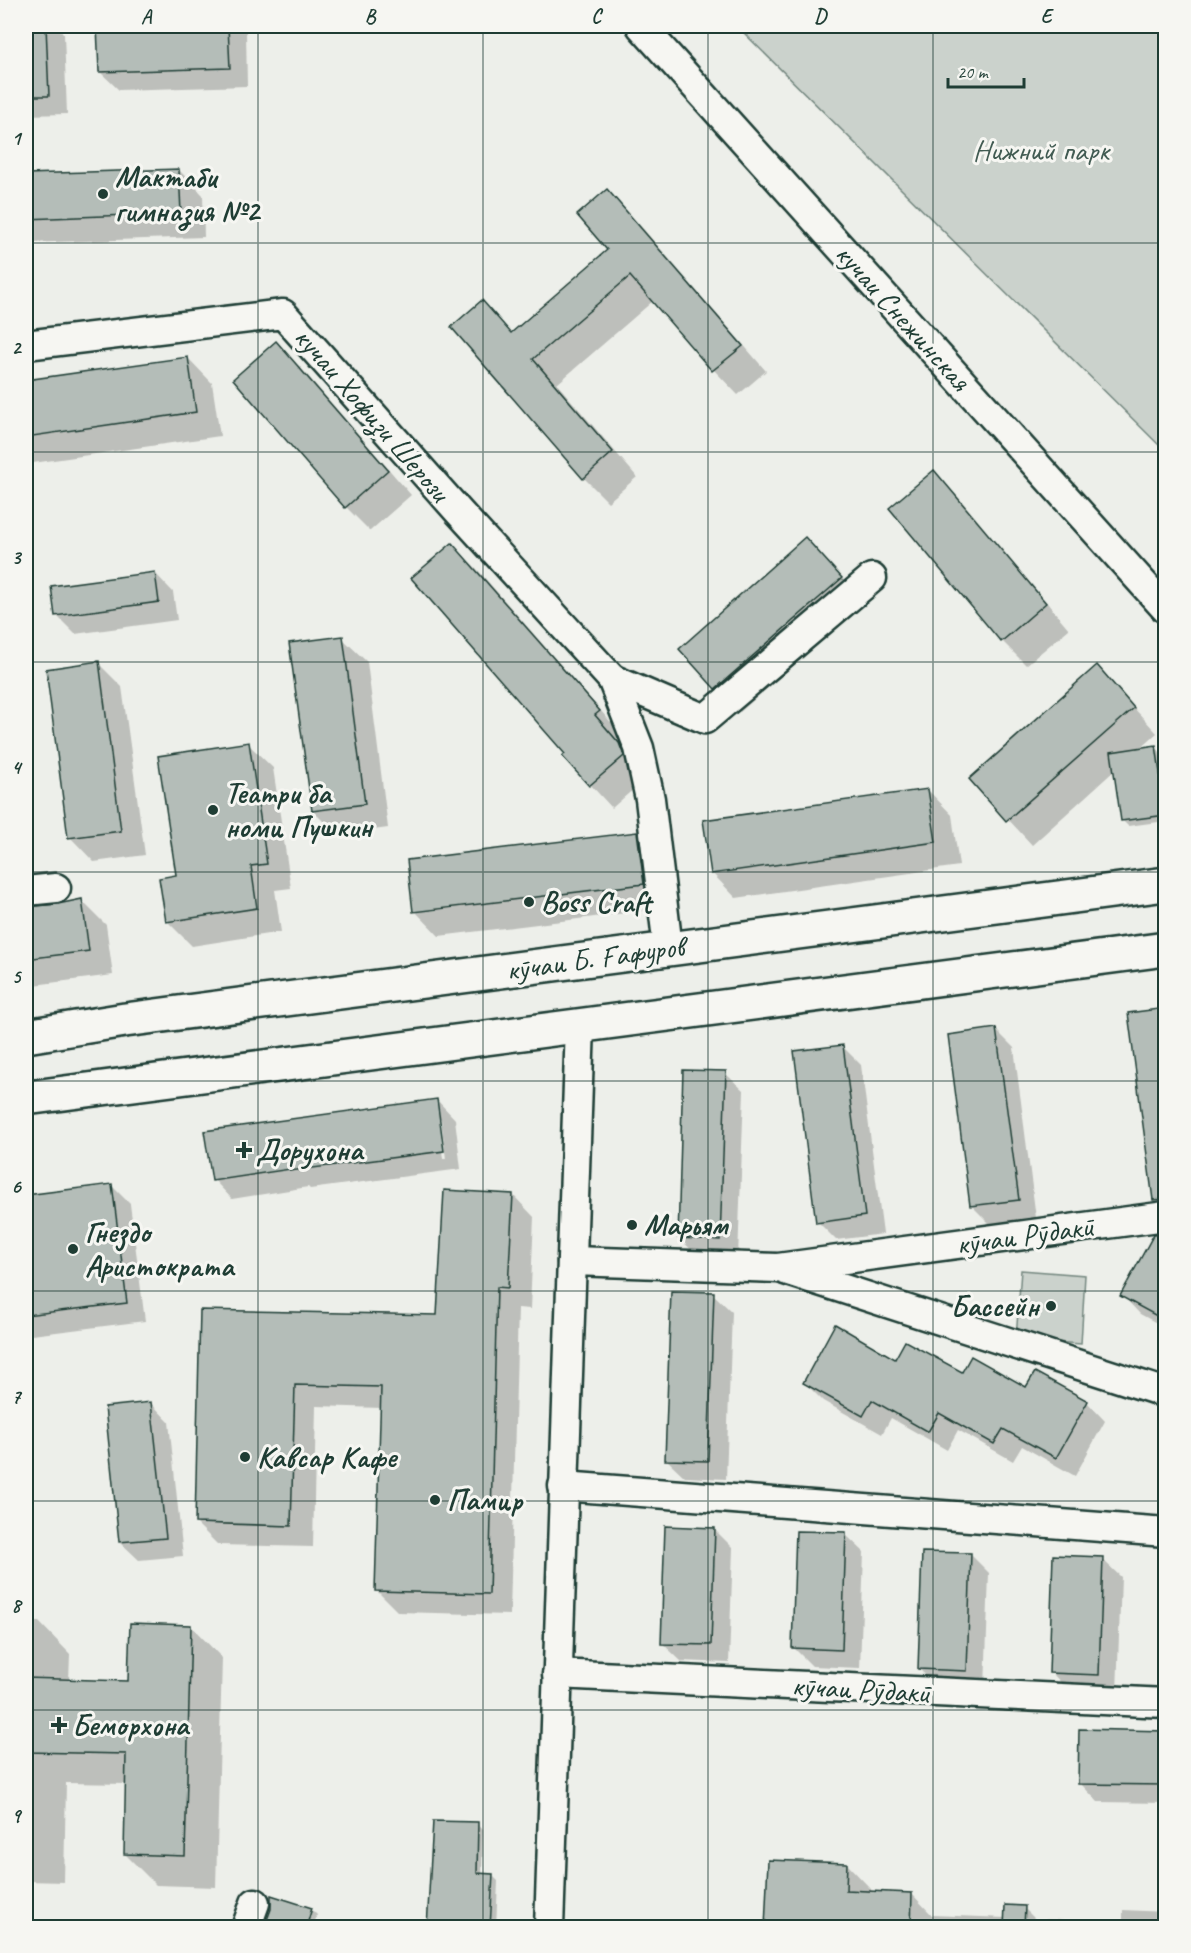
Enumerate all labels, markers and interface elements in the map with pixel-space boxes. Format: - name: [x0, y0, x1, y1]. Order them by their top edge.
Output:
- text: A: [141, 4, 153, 29]
- text: B: [365, 4, 377, 29]
- text: C: [591, 4, 603, 29]
- text: D: [814, 4, 828, 29]
- text: E: [1041, 4, 1055, 29]
- scale bar: [948, 51, 1024, 89]
- text: 20 m: [957, 61, 990, 83]
- text: 1: [12, 126, 23, 151]
- park label: Нижний парк: [973, 131, 1111, 169]
- place label: Мактаби гимназия №2: [115, 158, 262, 231]
- marker: Мактаби гимназия №2: [96, 187, 110, 201]
- street label: кучаи Снежинская: [827, 235, 980, 400]
- street label: кучаи Хофизи Шерози: [286, 319, 460, 511]
- text: 2: [12, 335, 23, 360]
- text: 3: [12, 545, 23, 570]
- text: 4: [12, 755, 24, 780]
- place label: Театри ба номи Пушкин: [225, 774, 374, 846]
- marker: Театри ба номи Пушкин: [206, 803, 220, 817]
- place label: Boss Craft: [541, 883, 655, 921]
- marker: Boss Craft: [522, 895, 536, 909]
- street label: кӯчаи Б. Ғафуров: [504, 926, 692, 989]
- text: 5: [12, 964, 23, 989]
- place label: Дорухона: [256, 1131, 365, 1170]
- marker: Дорухона: [237, 1143, 251, 1157]
- text: 6: [11, 1174, 22, 1199]
- place label: Марьям: [644, 1206, 730, 1244]
- street label: кӯчаи Рӯдакӣ: [954, 1206, 1098, 1263]
- place label: Гнездо Аристократа: [85, 1213, 236, 1285]
- marker: Марьям: [625, 1218, 639, 1232]
- marker: Гнездо Аристократа: [66, 1242, 80, 1256]
- place label: Бассейн: [951, 1287, 1041, 1325]
- marker: Бассейн: [1044, 1299, 1058, 1313]
- text: 7: [12, 1384, 23, 1409]
- place label: Кавсар Кафе: [257, 1438, 399, 1476]
- marker: Кавсар Кафе: [238, 1450, 252, 1464]
- place label: Памир: [447, 1481, 524, 1519]
- marker: Памир: [428, 1493, 442, 1507]
- text: 8: [12, 1593, 24, 1618]
- street label: кӯчаи Рӯдакӣ: [791, 1666, 933, 1712]
- place label: Беморхона: [72, 1706, 191, 1744]
- marker: Беморхона: [50, 1716, 68, 1734]
- text: 9: [12, 1803, 23, 1828]

